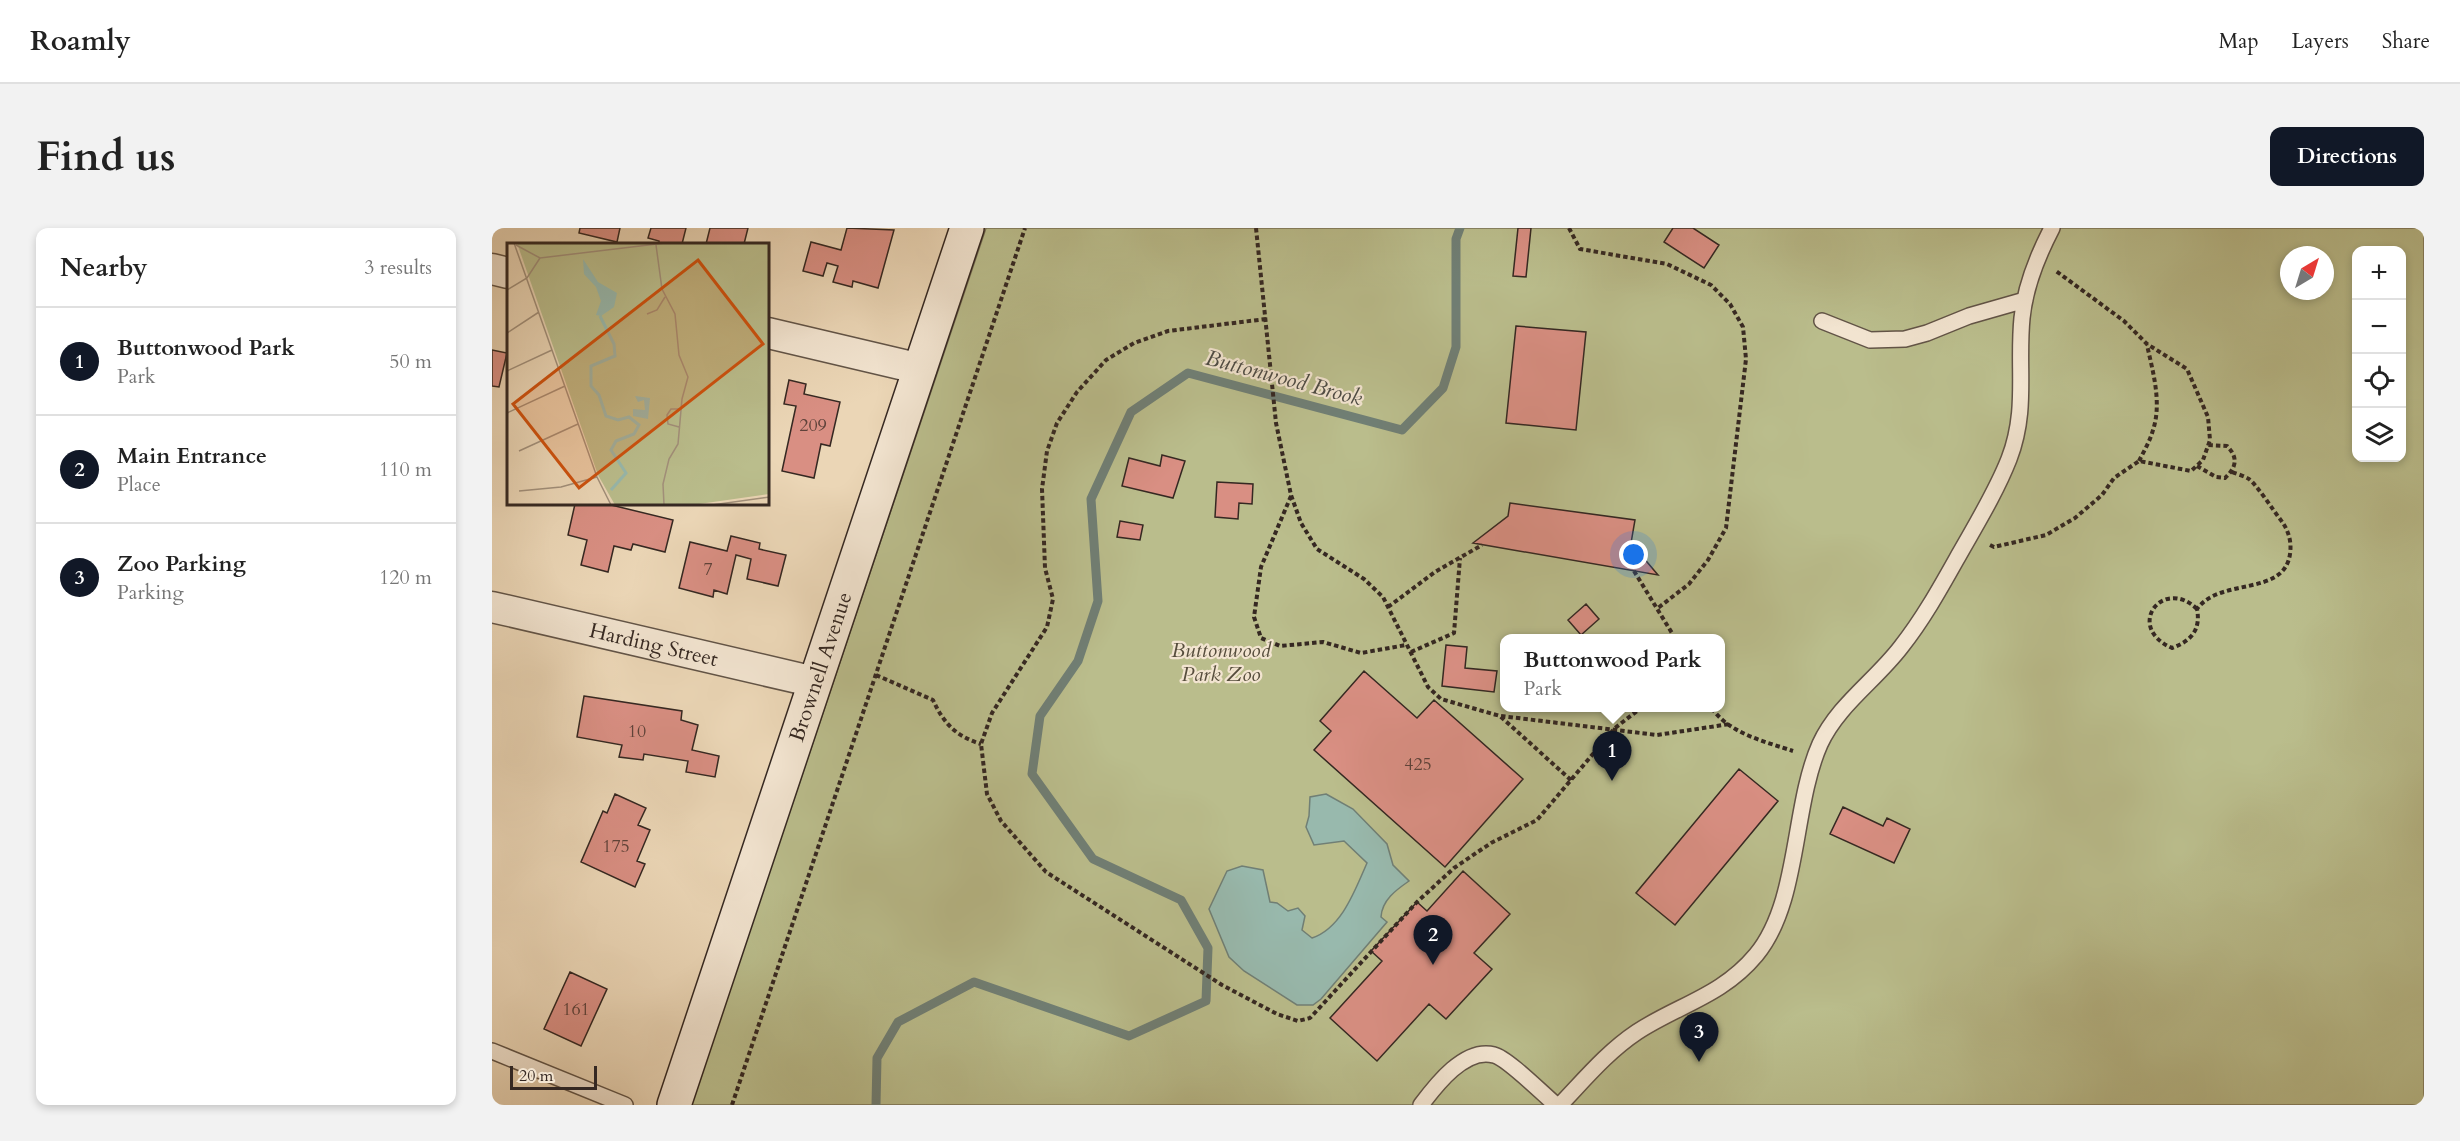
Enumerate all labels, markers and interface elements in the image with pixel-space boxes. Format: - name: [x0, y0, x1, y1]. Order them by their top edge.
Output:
- text: Roamly: [30, 22, 131, 60]
- text: Map: [2219, 27, 2259, 56]
- text: Layers: [2292, 27, 2349, 56]
- text: Share: [2382, 27, 2430, 56]
- button: Directions: [2270, 127, 2424, 186]
- text: Find us: [36, 128, 176, 185]
- inset map: [507, 243, 770, 506]
- north arrow: [2280, 246, 2334, 300]
- map controls: [2352, 246, 2406, 462]
- button: +: [2352, 246, 2406, 300]
- text: Nearby: [60, 250, 148, 285]
- text: 3 results: [364, 254, 432, 281]
- button: −: [2352, 300, 2406, 354]
- text: Buttonwood Park: [117, 333, 295, 363]
- water label: Buttonwood Brook: [1202, 343, 1366, 413]
- text: 1: [74, 348, 85, 375]
- text: 50 m: [389, 348, 432, 375]
- button: locate: [2352, 354, 2406, 408]
- text: Park: [117, 363, 155, 390]
- button: layers: [2352, 408, 2406, 462]
- house number: 209: [799, 413, 827, 438]
- text: Main Entrance: [117, 441, 267, 471]
- text: 2: [74, 456, 85, 483]
- text: 110 m: [379, 456, 432, 483]
- text: Place: [117, 471, 161, 498]
- your location: [1619, 540, 1648, 569]
- text: Zoo Parking: [117, 549, 246, 579]
- house number: 7: [703, 557, 713, 582]
- text: 3: [74, 564, 85, 591]
- text: 120 m: [379, 564, 432, 591]
- text: Parking: [117, 579, 184, 606]
- street label: Brownell Avenue: [782, 588, 859, 745]
- street label: Harding Street: [586, 616, 721, 674]
- popup: [1500, 634, 1725, 712]
- park label: Buttonwood Park Zoo: [1171, 636, 1272, 689]
- text: Buttonwood Park: [1524, 645, 1701, 675]
- text: Park: [1524, 675, 1562, 702]
- house number: 10: [628, 719, 646, 744]
- pin: 1: [1592, 732, 1632, 781]
- house number: 425: [1404, 752, 1432, 777]
- house number: 175: [602, 834, 630, 859]
- pin: 2: [1414, 916, 1452, 965]
- house number: 161: [562, 997, 590, 1022]
- pin: 3: [1680, 1012, 1718, 1062]
- scale bar: [510, 1063, 597, 1090]
- text: 20 m: [519, 1065, 553, 1087]

